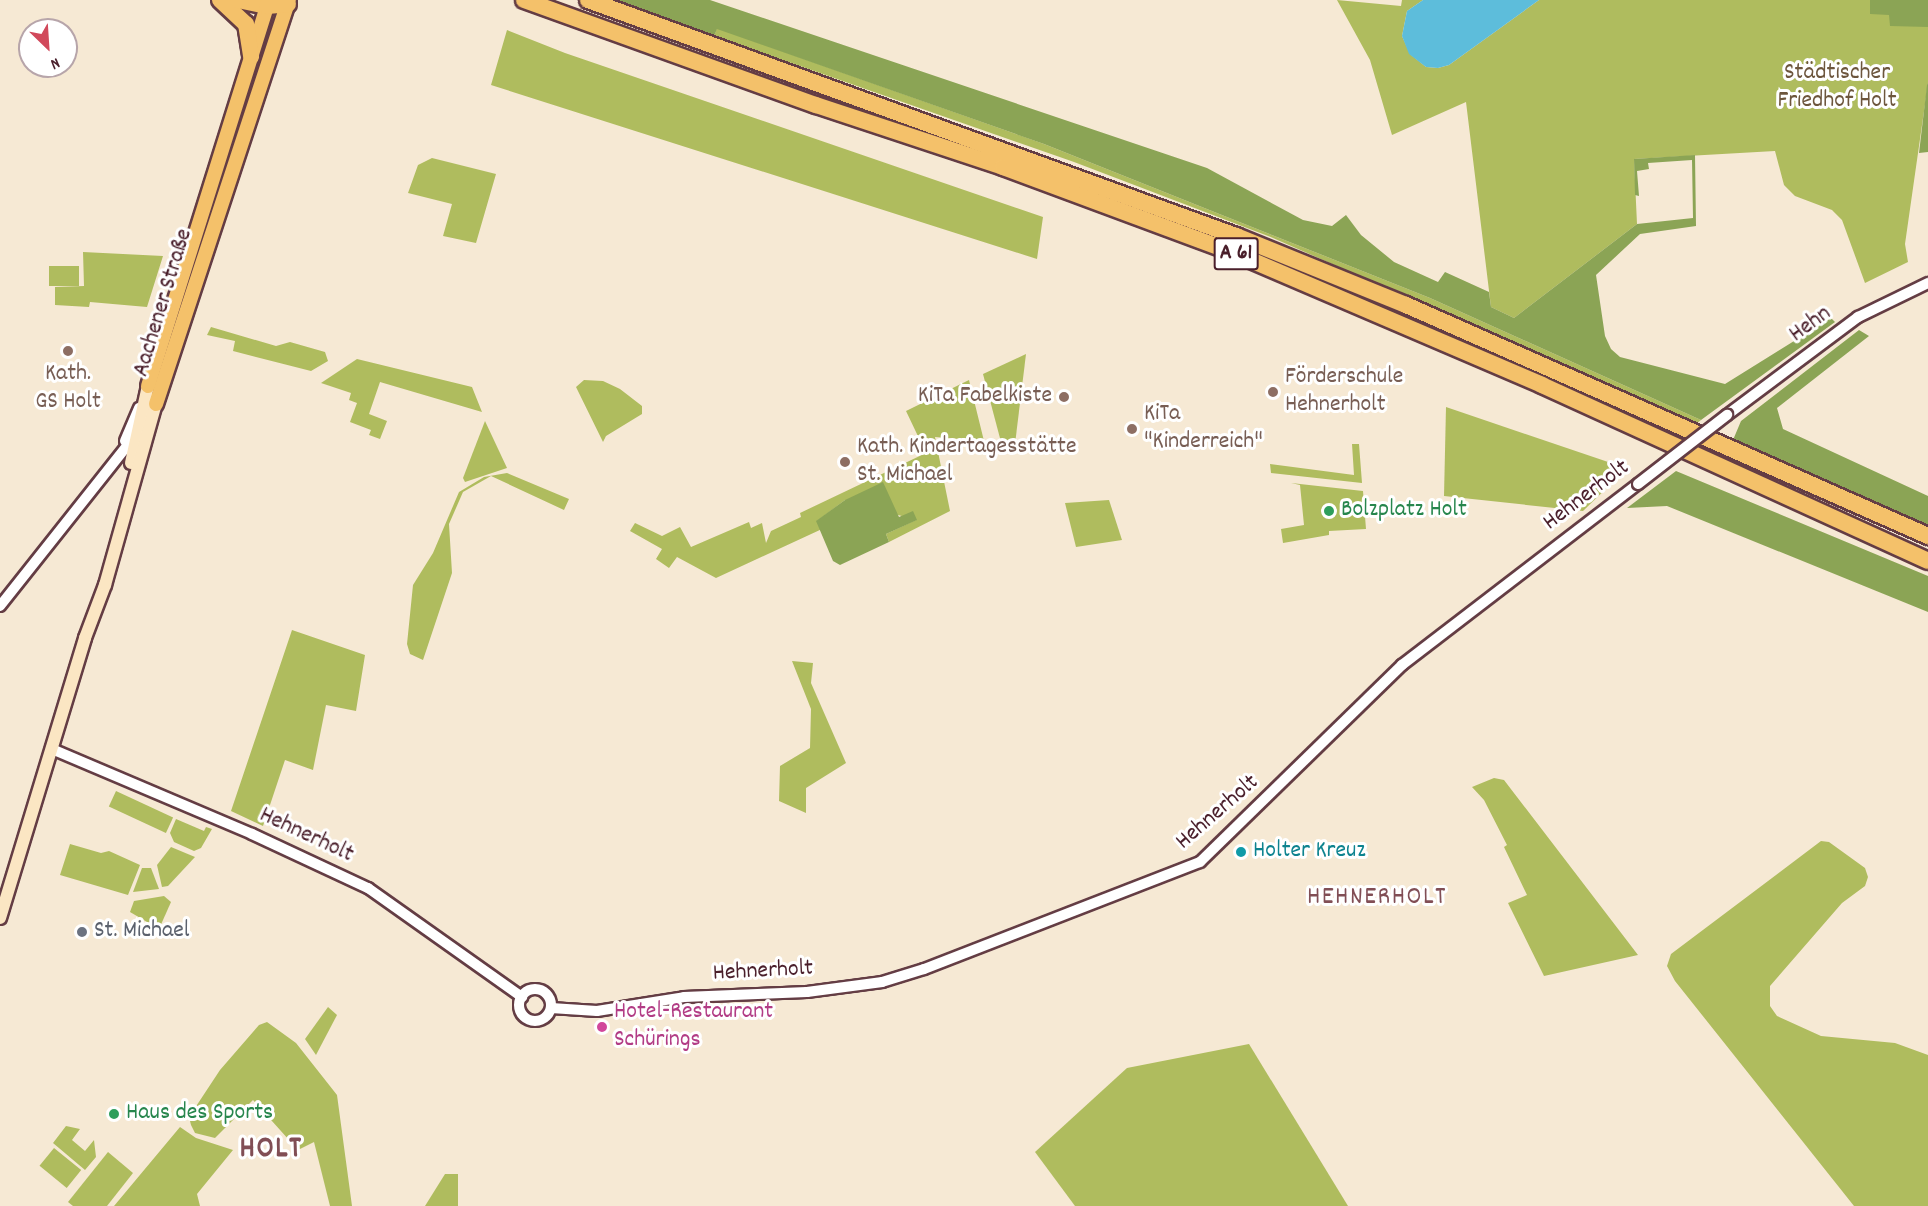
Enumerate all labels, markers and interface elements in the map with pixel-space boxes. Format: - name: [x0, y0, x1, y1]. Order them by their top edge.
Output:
- north arrow: [18, 18, 78, 78]
- text: N: [47, 51, 63, 75]
- park label: Städtischer Friedhof Holt: [1778, 60, 1896, 116]
- street label: Aachener Straße: [128, 226, 200, 380]
- road number: A 61: [1214, 235, 1258, 273]
- street label: Hehn: [1784, 300, 1838, 350]
- marker: Kath. GS Holt: [61, 344, 75, 358]
- place label: Kath. GS Holt: [35, 361, 101, 417]
- place label: Förderschule Hehnerholt: [1285, 364, 1403, 420]
- place label: KiTa Fabelkiste: [918, 383, 1052, 411]
- marker: Förderschule Hehnerholt: [1266, 385, 1280, 399]
- marker: KiTa Fabelkiste: [1057, 390, 1071, 404]
- place label: KiTa "Kinderreich": [1144, 401, 1263, 457]
- marker: KiTa "Kinderreich": [1125, 422, 1139, 436]
- place label: Kath. Kindertagesstätte St. Michael: [857, 434, 1076, 490]
- street label: Hehnerholt: [1538, 454, 1636, 538]
- marker: Kath. Kindertagesstätte St. Michael: [838, 455, 852, 469]
- place label: Bolzplatz Holt: [1341, 497, 1467, 525]
- marker: Bolzplatz Holt: [1322, 504, 1336, 518]
- street label: Hehnerholt: [1171, 769, 1265, 857]
- street label: Hehnerholt: [254, 802, 358, 870]
- place label: Holter Kreuz: [1253, 838, 1366, 866]
- marker: Holter Kreuz: [1234, 845, 1248, 859]
- district label: HEHNERHOLT: [1307, 882, 1447, 914]
- place label: St. Michael: [94, 918, 190, 946]
- marker: St. Michael: [75, 925, 89, 939]
- street label: Hehnerholt: [712, 955, 814, 989]
- place label: Hotel-Restaurant Schürings: [614, 999, 773, 1055]
- marker: Hotel-Restaurant Schürings: [595, 1020, 609, 1034]
- place label: Haus des Sports: [126, 1100, 273, 1128]
- marker: Haus des Sports: [107, 1107, 121, 1121]
- district label: HOLT: [240, 1133, 302, 1169]

